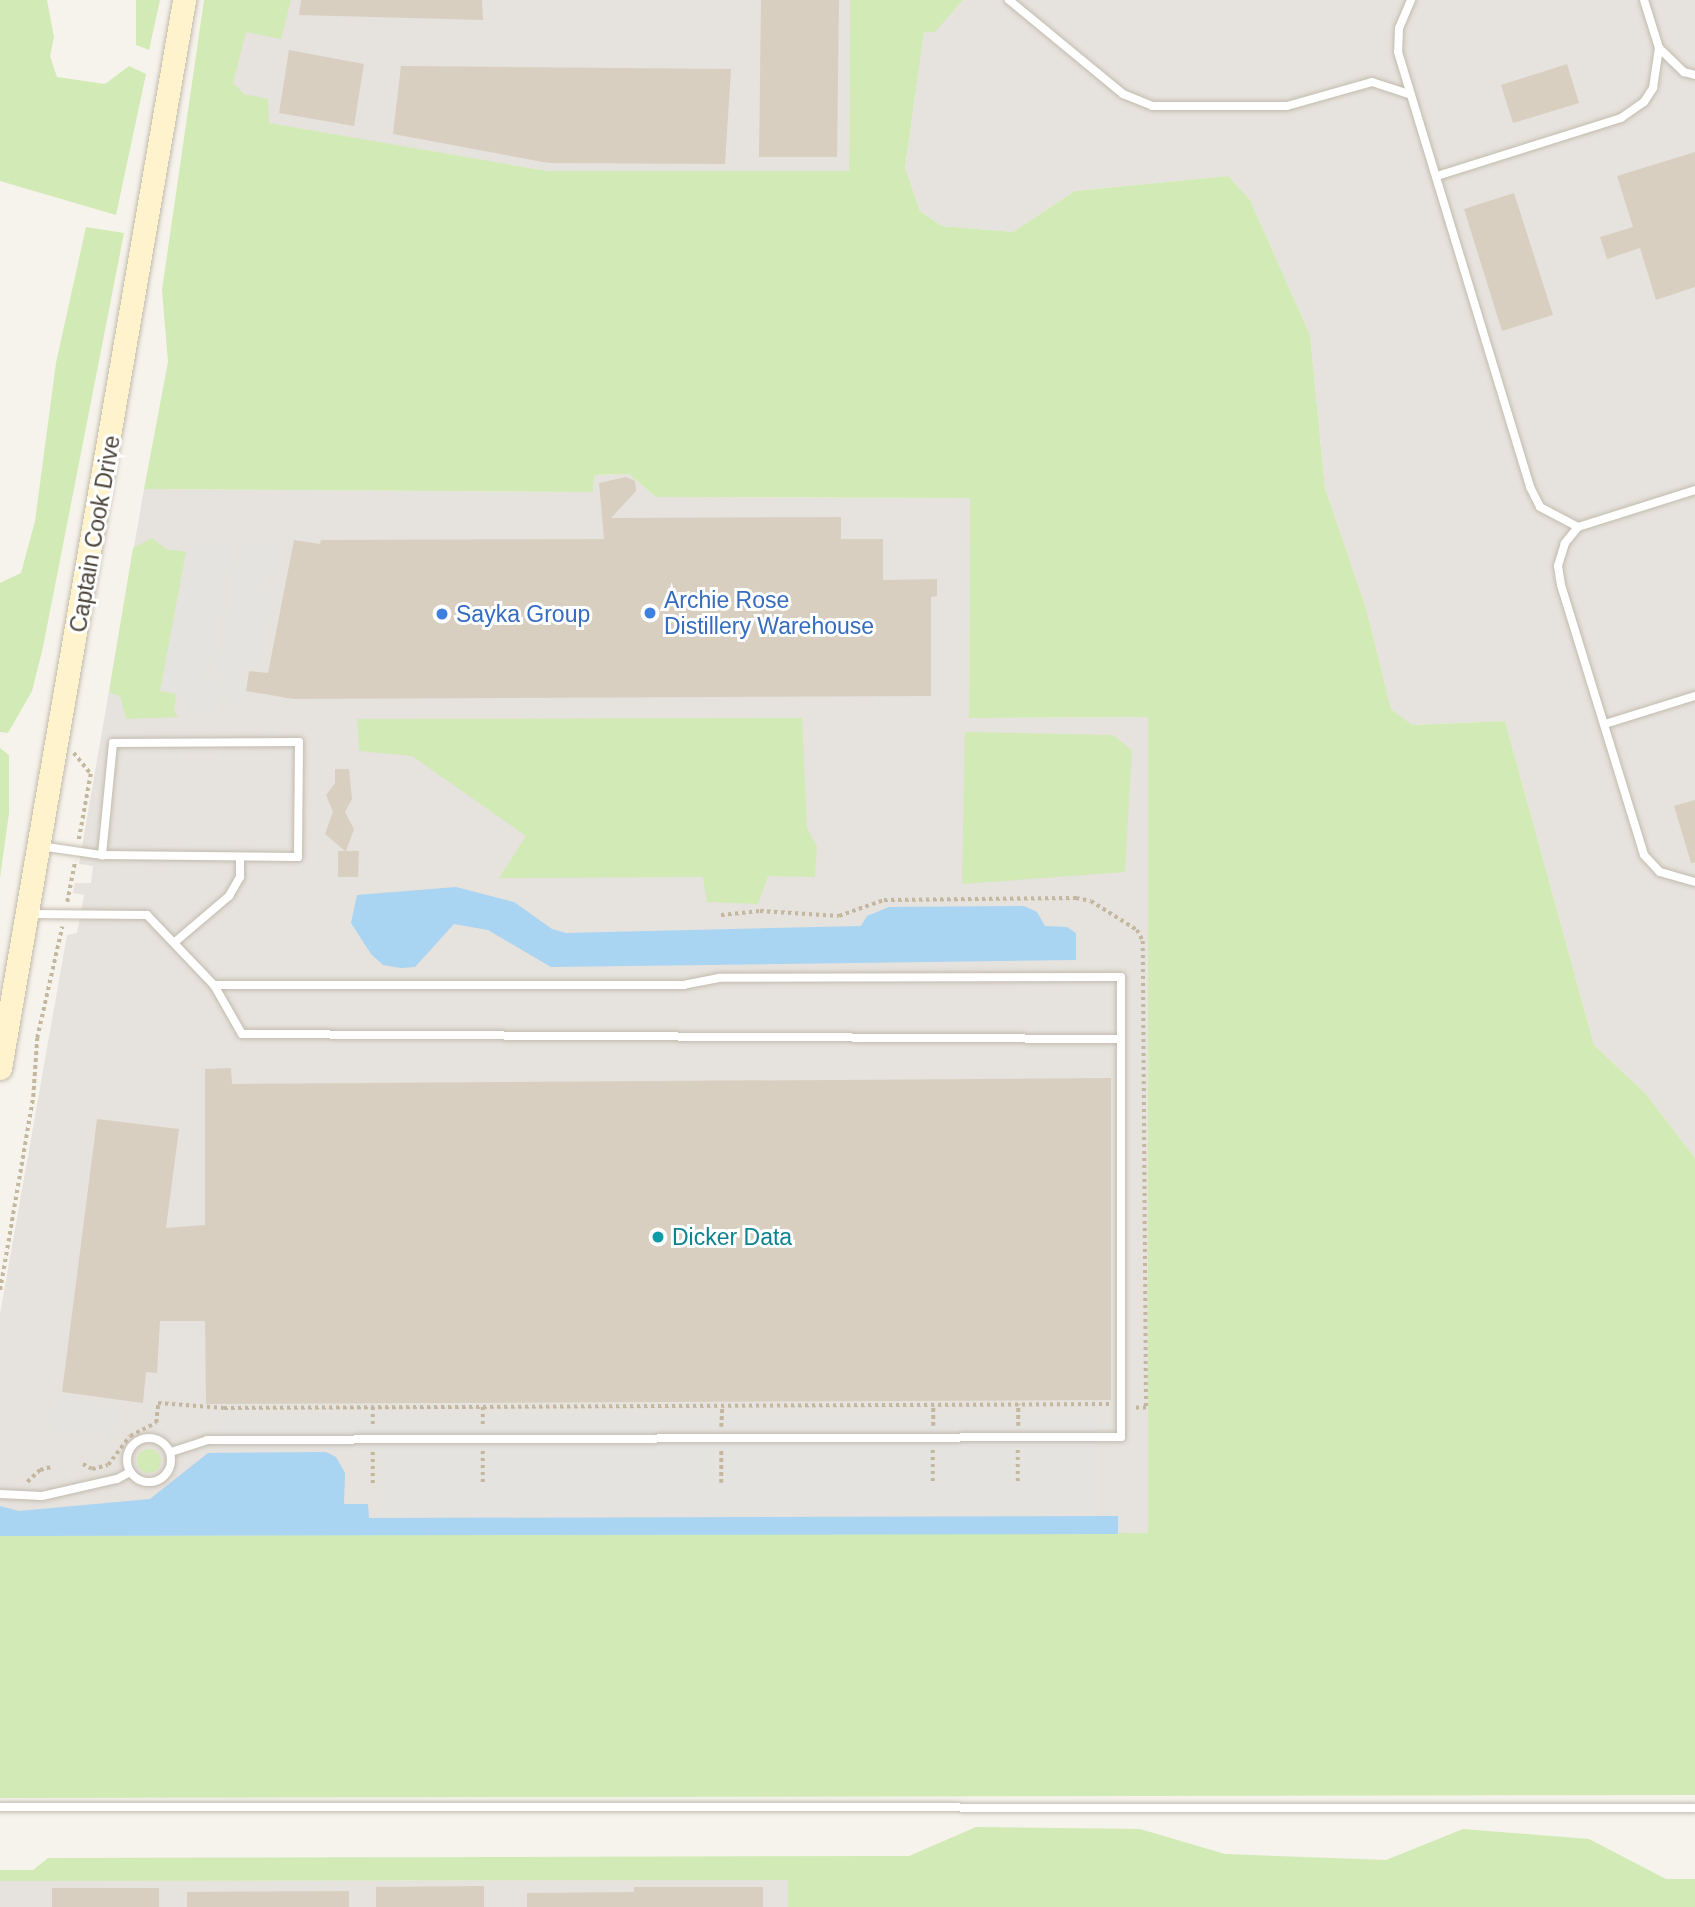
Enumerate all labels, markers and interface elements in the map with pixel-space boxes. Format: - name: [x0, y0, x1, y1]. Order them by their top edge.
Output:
- street label: Captain Cook Drive: [64, 433, 126, 635]
- place label: Archie Rose Distillery Warehouse: [664, 586, 874, 640]
- place label: Sayka Group: [456, 600, 590, 628]
- marker: Archie Rose Distillery Warehouse: [642, 605, 658, 621]
- marker: Sayka Group: [434, 606, 450, 622]
- place label: Dicker Data: [672, 1223, 792, 1251]
- marker: Dicker Data: [650, 1229, 666, 1245]

